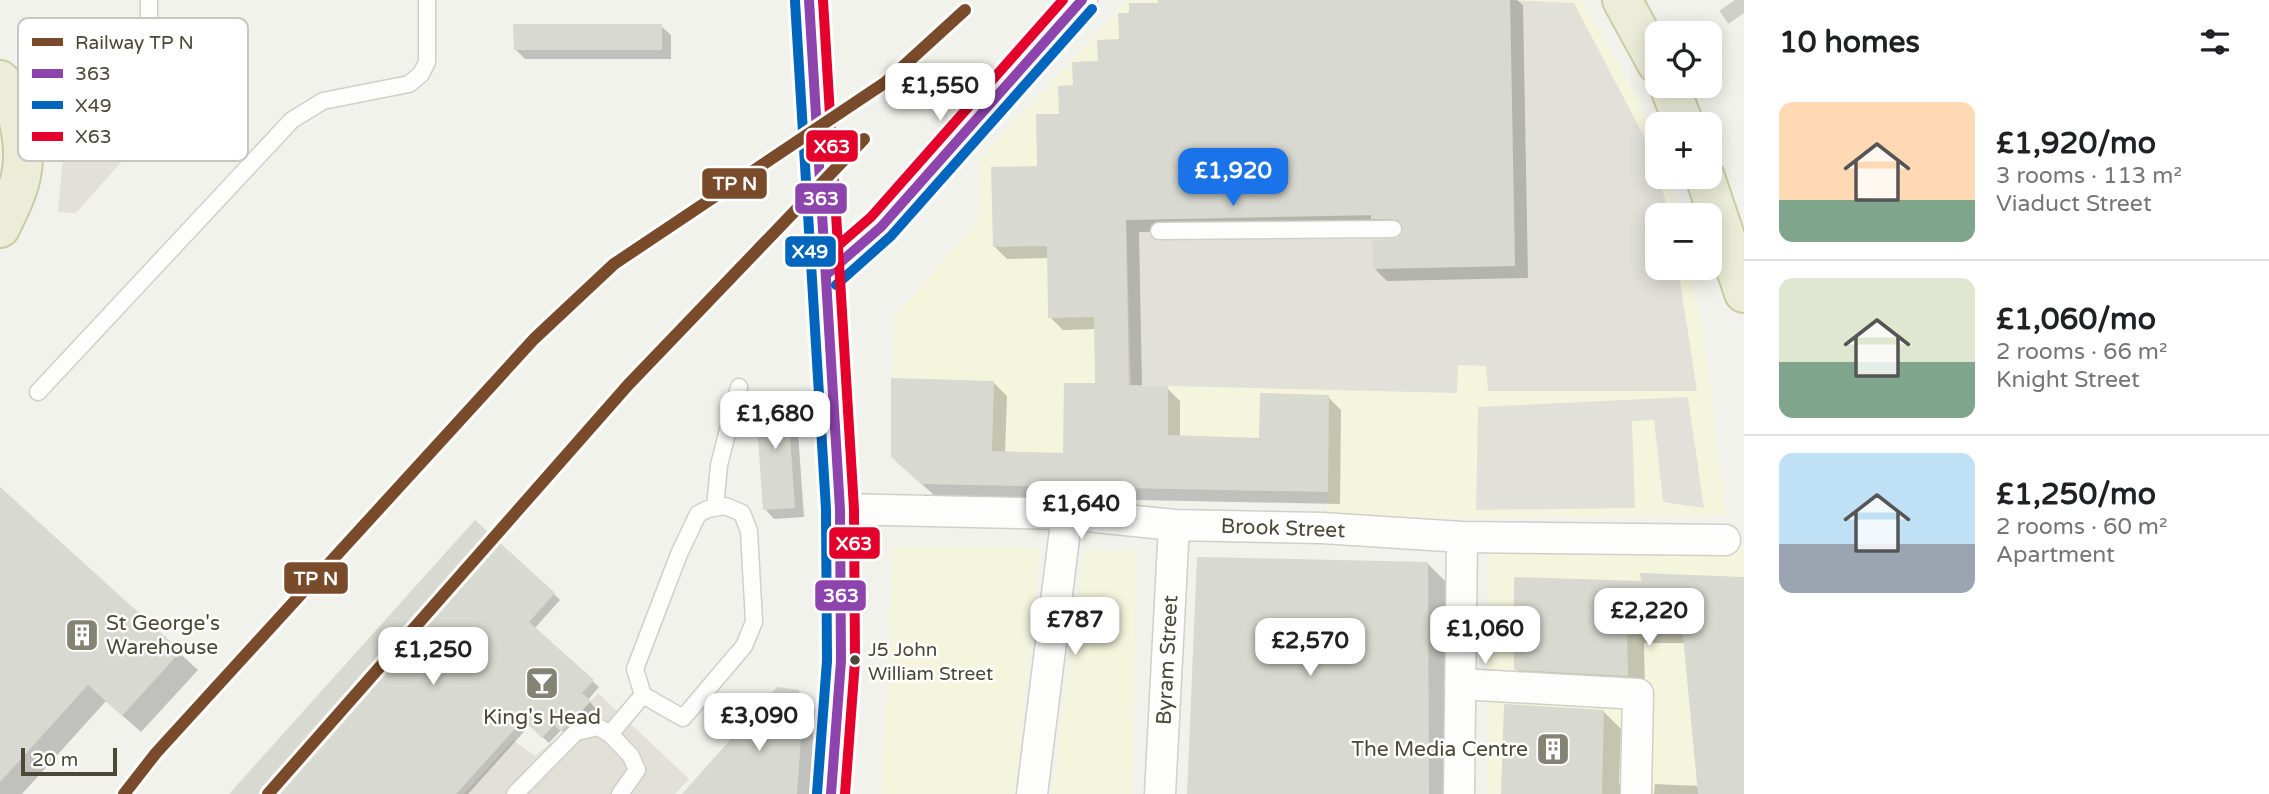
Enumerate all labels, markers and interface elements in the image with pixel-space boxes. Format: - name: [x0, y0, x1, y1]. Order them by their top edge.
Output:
- legend: [18, 18, 248, 161]
- map controls: [1645, 21, 1722, 280]
- button: locate: [1645, 21, 1722, 98]
- icon: filters: [2196, 23, 2234, 61]
- text: 10 homes: [1779, 24, 1920, 61]
- text: Railway TP N: [75, 32, 194, 54]
- text: 363: [75, 63, 111, 85]
- pin: £1,550: [883, 64, 997, 123]
- text: £1,550: [901, 72, 979, 100]
- text: X49: [75, 95, 112, 117]
- button: +: [1645, 112, 1722, 189]
- text: £1,920/mo: [1996, 125, 2156, 162]
- text: X63: [75, 126, 112, 148]
- line badge: X63: [805, 129, 859, 163]
- icon: home: [1835, 130, 1919, 214]
- text: X63: [814, 136, 850, 158]
- pin: £1,920: [1176, 148, 1290, 208]
- text: £1,920: [1194, 157, 1272, 185]
- text: 3 rooms · 113 m²: [1996, 162, 2182, 190]
- line badge: TP N: [701, 167, 768, 200]
- text: TP N: [712, 173, 757, 195]
- line badge: 363: [794, 182, 848, 215]
- text: 363: [803, 188, 839, 210]
- text: Viaduct Street: [1996, 190, 2152, 218]
- button: −: [1645, 203, 1722, 280]
- line badge: X49: [784, 235, 837, 268]
- text: X49: [792, 241, 828, 263]
- text: £1,060/mo: [1996, 301, 2156, 338]
- icon: home: [1835, 306, 1919, 390]
- text: 2 rooms · 66 m²: [1996, 338, 2167, 366]
- text: Knight Street: [1996, 366, 2140, 394]
- pin: £1,680: [718, 392, 832, 451]
- text: £1,680: [736, 400, 814, 428]
- text: £1,250/mo: [1996, 476, 2156, 513]
- icon: home: [1835, 481, 1919, 565]
- pin: £1,640: [1024, 482, 1138, 541]
- text: £1,640: [1042, 490, 1120, 518]
- text: 2 rooms · 60 m²: [1996, 513, 2167, 541]
- street label: Brook Street: [1220, 514, 1346, 543]
- line badge: X63: [828, 526, 881, 560]
- text: X63: [836, 533, 872, 555]
- text: Apartment: [1996, 541, 2115, 569]
- line badge: TP N: [283, 561, 349, 595]
- text: TP N: [293, 568, 338, 590]
- line badge: 363: [814, 579, 867, 612]
- text: 363: [823, 585, 859, 607]
- pin: £2,220: [1592, 588, 1706, 648]
- street label: Byram Street: [1152, 594, 1183, 726]
- text: £2,220: [1610, 597, 1688, 625]
- pin: £787: [1034, 598, 1116, 657]
- text: £787: [1046, 606, 1104, 634]
- pin: £1,060: [1428, 606, 1542, 666]
- place label: St George's Warehouse: [106, 611, 220, 660]
- text: £1,060: [1446, 615, 1524, 643]
- building icon: St George's Warehouse: [63, 616, 101, 654]
- pin: £2,570: [1253, 618, 1367, 678]
- text: £2,570: [1271, 627, 1349, 655]
- pin: £1,250: [376, 628, 490, 687]
- text: £1,250: [394, 636, 472, 664]
- place label: J5 John William Street: [868, 639, 993, 685]
- marker: J5 John William Street: [848, 653, 862, 667]
- bar icon: King's Head: [523, 664, 561, 702]
- pin: £3,090: [702, 694, 816, 753]
- text: £3,090: [720, 702, 798, 730]
- place label: King's Head: [483, 705, 601, 730]
- building icon: The Media Centre: [1534, 730, 1572, 768]
- place label: The Media Centre: [1351, 737, 1528, 762]
- scale bar: [21, 745, 117, 777]
- text: 20 m: [32, 749, 78, 771]

